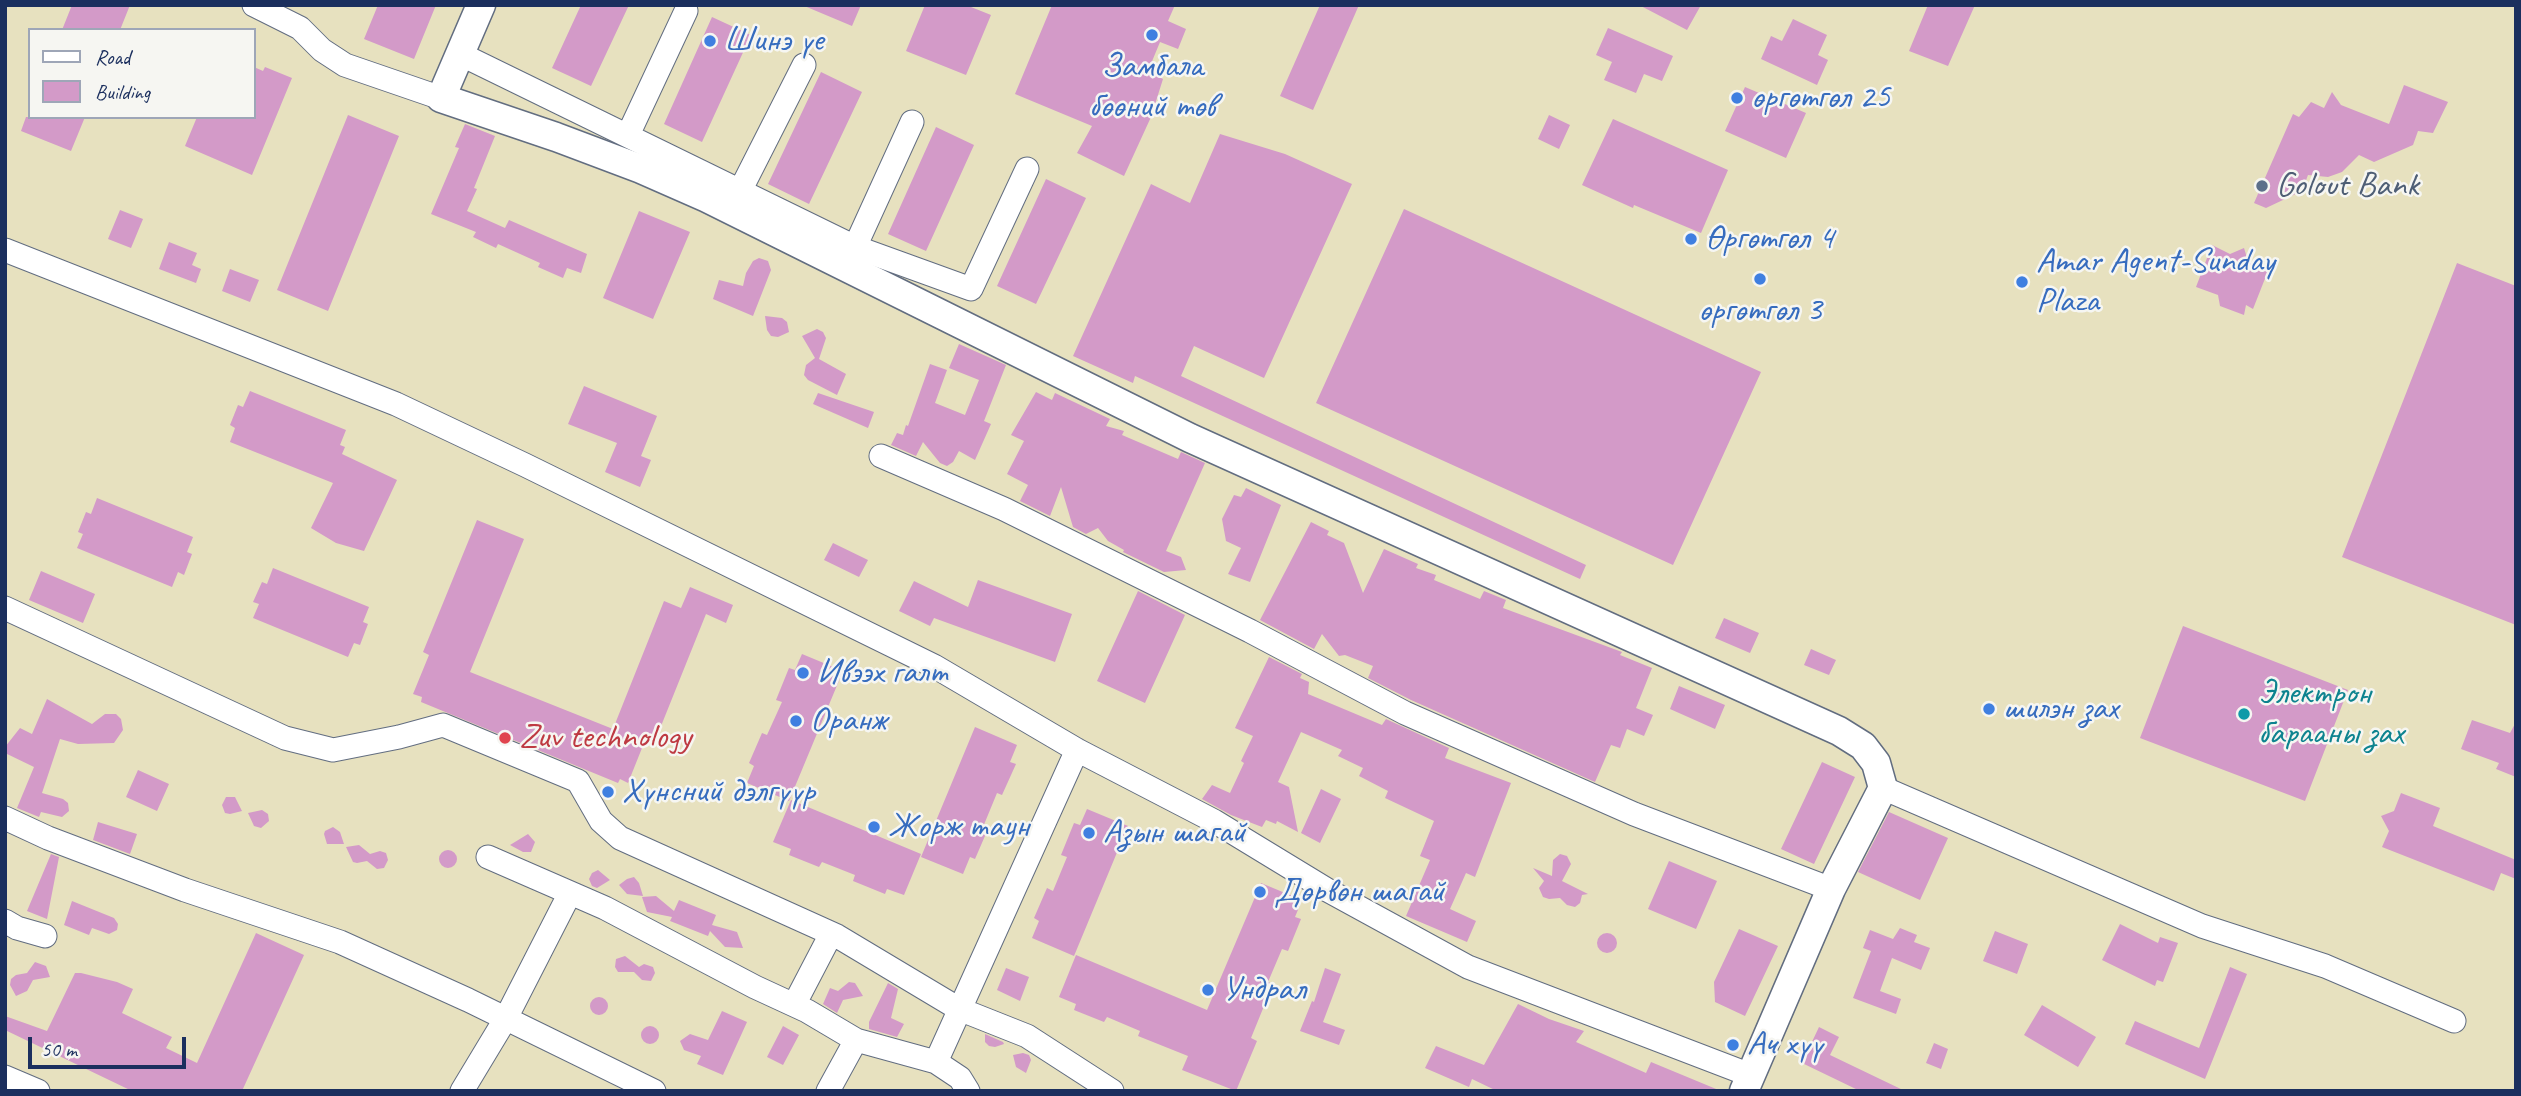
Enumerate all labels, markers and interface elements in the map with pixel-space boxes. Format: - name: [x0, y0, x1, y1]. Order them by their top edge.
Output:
- place label: Шинэ үе: [724, 20, 823, 62]
- marker: Замбала бөөний төв: [1144, 27, 1160, 43]
- legend: [28, 28, 256, 119]
- marker: Шинэ үе: [702, 33, 718, 49]
- text: Road: [95, 44, 130, 70]
- place label: Замбала бөөний төв: [1089, 46, 1215, 128]
- place label: өргөтгөл 25: [1751, 77, 1890, 119]
- text: Building: [95, 79, 150, 105]
- marker: өргөтгөл 25: [1729, 90, 1745, 106]
- place label: Golout Bank: [2276, 165, 2419, 207]
- marker: Golout Bank: [2254, 178, 2270, 194]
- place label: Өргөтгөл 4: [1705, 218, 1834, 260]
- marker: Өргөтгөл 4: [1683, 231, 1699, 247]
- place label: Amar Agent-Sunday Plaza: [2036, 241, 2274, 323]
- marker: өргөтгөл 3: [1752, 271, 1768, 287]
- marker: Amar Agent-Sunday Plaza: [2014, 274, 2030, 290]
- place label: өргөтгөл 3: [1698, 290, 1822, 332]
- place label: Ивээх галт: [817, 652, 948, 694]
- marker: Ивээх галт: [795, 665, 811, 681]
- place label: Электрон барааны зах: [2258, 673, 2404, 755]
- place label: шилэн зах: [2003, 688, 2119, 730]
- place label: Оранж: [810, 700, 886, 742]
- marker: шилэн зах: [1981, 701, 1997, 717]
- marker: Электрон барааны зах: [2236, 706, 2252, 722]
- marker: Оранж: [788, 713, 804, 729]
- place label: Zuv technology: [519, 717, 691, 759]
- marker: Zuv technology: [497, 730, 513, 746]
- place label: Хүнсний дэлгүүр: [622, 771, 815, 813]
- marker: Хүнсний дэлгүүр: [600, 784, 616, 800]
- place label: Жорж таун: [888, 806, 1029, 848]
- place label: Азын шагай: [1103, 812, 1246, 854]
- marker: Жорж таун: [866, 819, 882, 835]
- marker: Азын шагай: [1081, 825, 1097, 841]
- place label: Дөрвөн шагай: [1274, 871, 1445, 913]
- marker: Дөрвөн шагай: [1252, 884, 1268, 900]
- place label: Ундрал: [1222, 969, 1306, 1011]
- marker: Ундрал: [1200, 982, 1216, 998]
- scale bar: [32, 1023, 189, 1066]
- place label: Ач хүү: [1747, 1024, 1823, 1066]
- text: 50 m: [41, 1036, 77, 1062]
- marker: Ач хүү: [1725, 1037, 1741, 1053]

